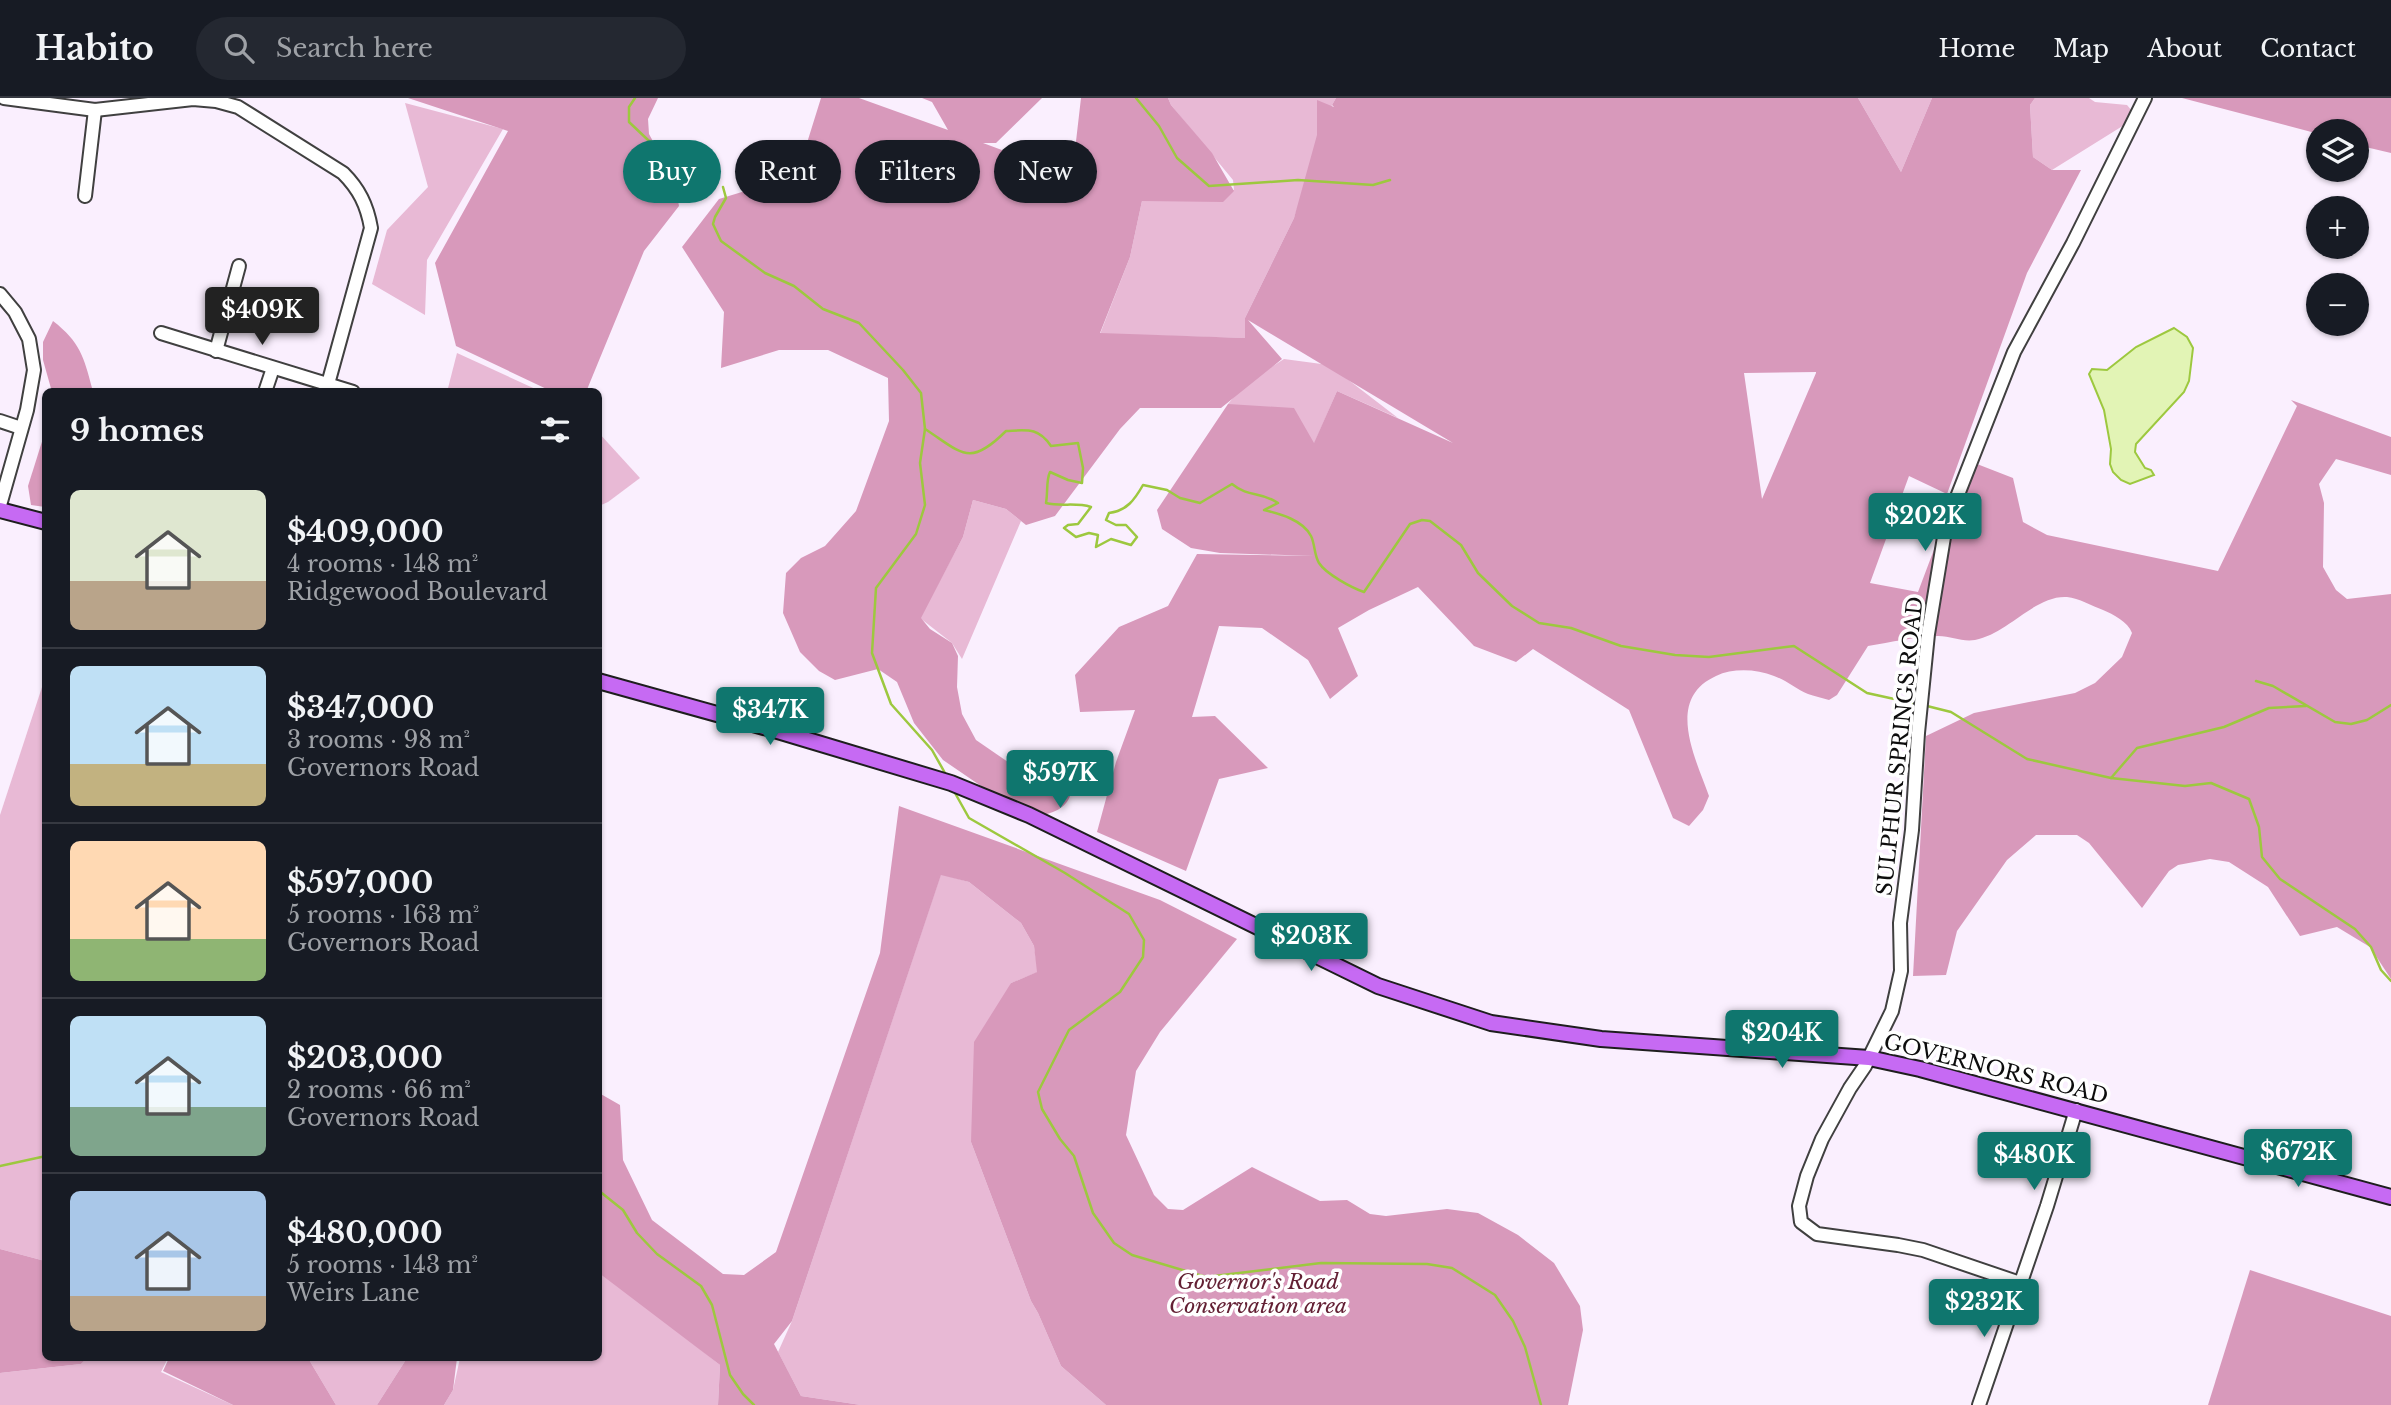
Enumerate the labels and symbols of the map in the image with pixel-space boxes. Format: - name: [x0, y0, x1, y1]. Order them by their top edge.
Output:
- pin: $409K: [213, 288, 311, 347]
- pin: $202K: [1876, 494, 1974, 553]
- street label: SULPHUR SPRINGS ROAD: [1871, 595, 1929, 897]
- pin: $347K: [721, 688, 819, 747]
- pin: $597K: [1011, 750, 1109, 810]
- pin: $203K: [1262, 914, 1360, 973]
- pin: $204K: [1733, 1010, 1831, 1070]
- street label: GOVERNORS ROAD: [1881, 1029, 2111, 1109]
- pin: $672K: [2249, 1130, 2347, 1189]
- pin: $480K: [1985, 1132, 2083, 1192]
- park label: Governor's Road Conservation area: [1169, 1269, 1347, 1319]
- pin: $232K: [1935, 1280, 2033, 1339]

